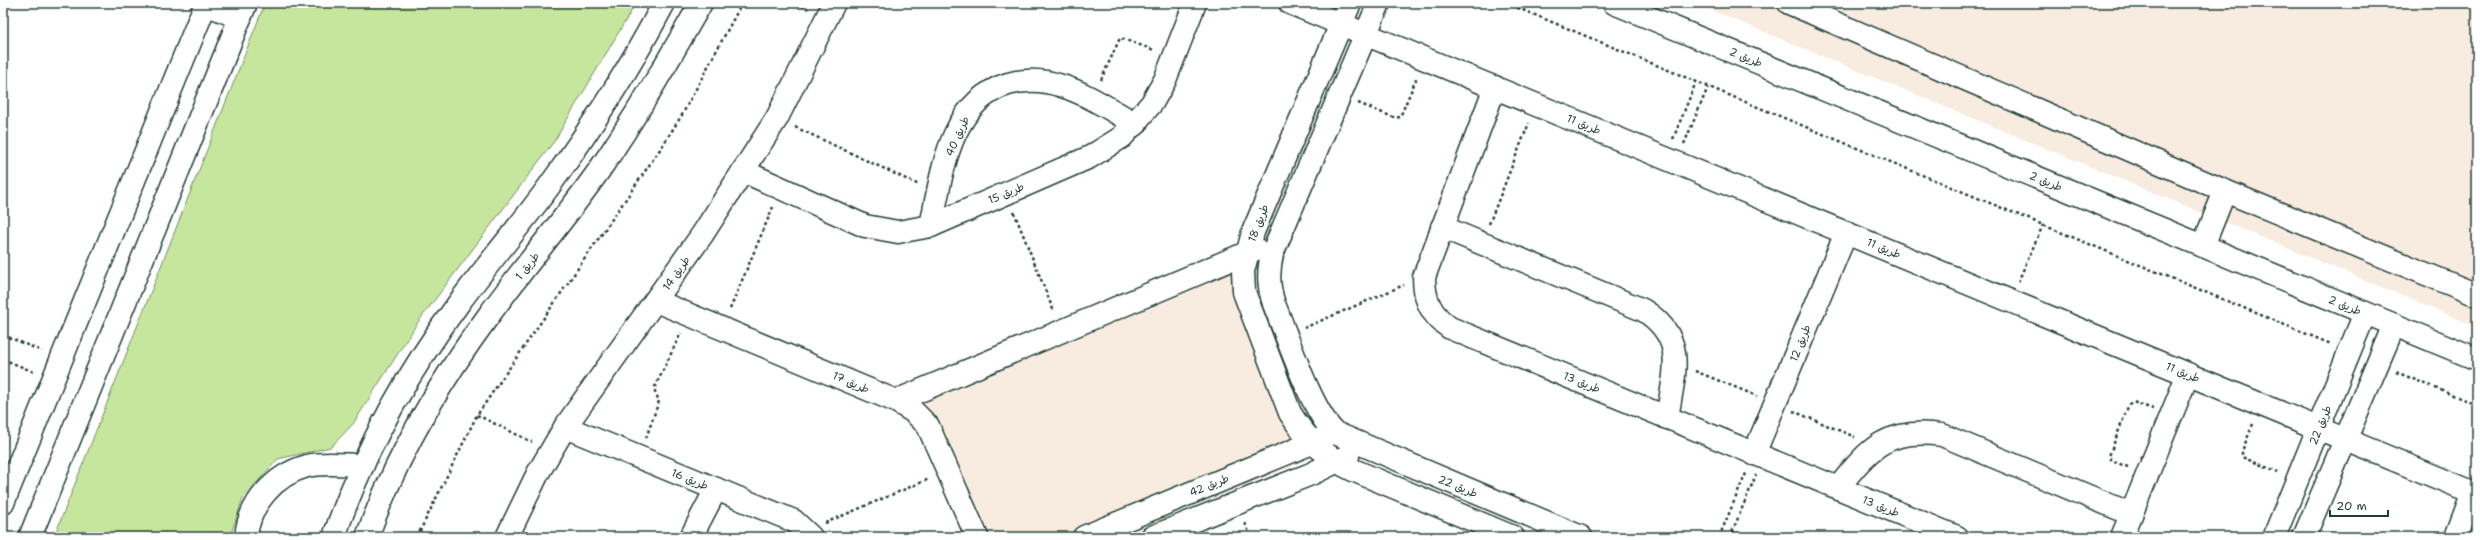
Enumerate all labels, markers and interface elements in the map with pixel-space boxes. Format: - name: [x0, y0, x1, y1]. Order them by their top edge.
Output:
- street label: طريق 2: [1727, 44, 1765, 71]
- street label: طريق 11: [1564, 111, 1603, 138]
- street label: طريق 40: [942, 114, 973, 159]
- street label: طريق 2: [2027, 168, 2065, 195]
- street label: طريق 15: [986, 179, 1027, 208]
- street label: طريق 18: [1244, 202, 1272, 244]
- street label: طريق 11: [1864, 235, 1903, 262]
- street label: طريق 1: [512, 249, 543, 283]
- street label: طريق 14: [659, 253, 694, 293]
- street label: طريق 2: [2326, 292, 2364, 319]
- street label: طريق 12: [1786, 322, 1815, 364]
- street label: طريق 11: [2163, 359, 2202, 386]
- street label: طريق 17: [830, 368, 871, 397]
- street label: طريق 13: [1561, 368, 1603, 397]
- street label: طريق 22: [2306, 403, 2335, 447]
- street label: طريق 16: [669, 465, 711, 494]
- street label: طريق 42: [1187, 471, 1231, 500]
- street label: طريق 22: [1436, 472, 1480, 501]
- street label: طريق 13: [1860, 492, 1902, 521]
- scale bar: [2330, 492, 2388, 518]
- text: 20 m: [2336, 498, 2367, 514]

